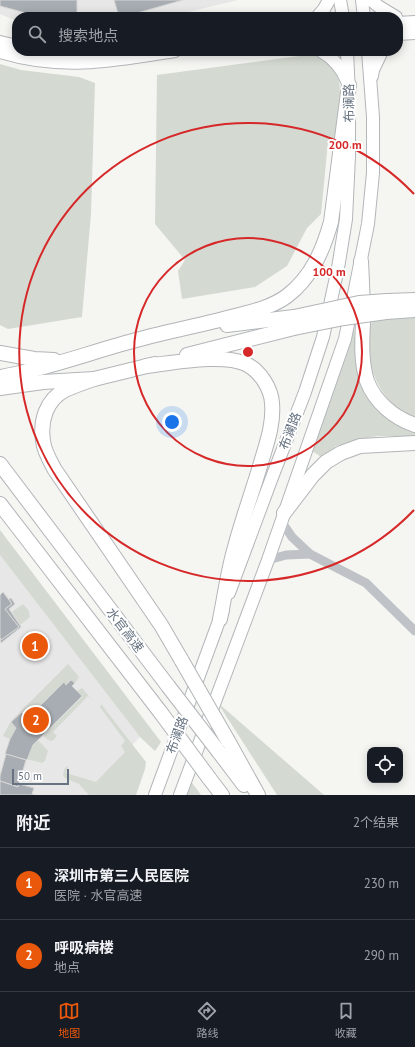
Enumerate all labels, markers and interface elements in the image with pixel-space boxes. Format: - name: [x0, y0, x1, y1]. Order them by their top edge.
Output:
- search box: [12, 12, 403, 56]
- icon: search: [26, 23, 48, 45]
- text: 搜索地点: [58, 26, 118, 45]
- street label: 布澜路: [340, 83, 358, 123]
- text: 200 m: [328, 137, 362, 152]
- text: 100 m: [312, 264, 346, 279]
- centre of rings: [241, 345, 255, 359]
- street label: 布澜路: [275, 410, 305, 452]
- your location: [162, 412, 182, 432]
- street label: 水官高速: [103, 604, 147, 656]
- pin: 1: [22, 631, 48, 661]
- pin: 2: [23, 705, 49, 735]
- street label: 布澜路: [162, 714, 192, 756]
- map controls: [367, 747, 403, 783]
- button: locate: [367, 747, 403, 783]
- scale bar: [12, 767, 69, 786]
- text: 50 m: [18, 769, 42, 783]
- text: 附近: [16, 812, 50, 834]
- text: 2个结果: [353, 814, 399, 831]
- text: 深圳市第三人民医院: [54, 866, 189, 885]
- text: 1: [25, 875, 33, 892]
- text: 230 m: [364, 875, 399, 892]
- text: 医院 · 水官高速: [54, 887, 142, 904]
- text: 呼吸病楼: [54, 938, 114, 957]
- text: 2: [25, 947, 33, 964]
- text: 290 m: [364, 947, 399, 964]
- text: 地点: [54, 959, 80, 976]
- tab: 地图: [58, 1000, 80, 1040]
- tab: 路线: [196, 1000, 218, 1040]
- tab: 收藏: [335, 1000, 357, 1040]

